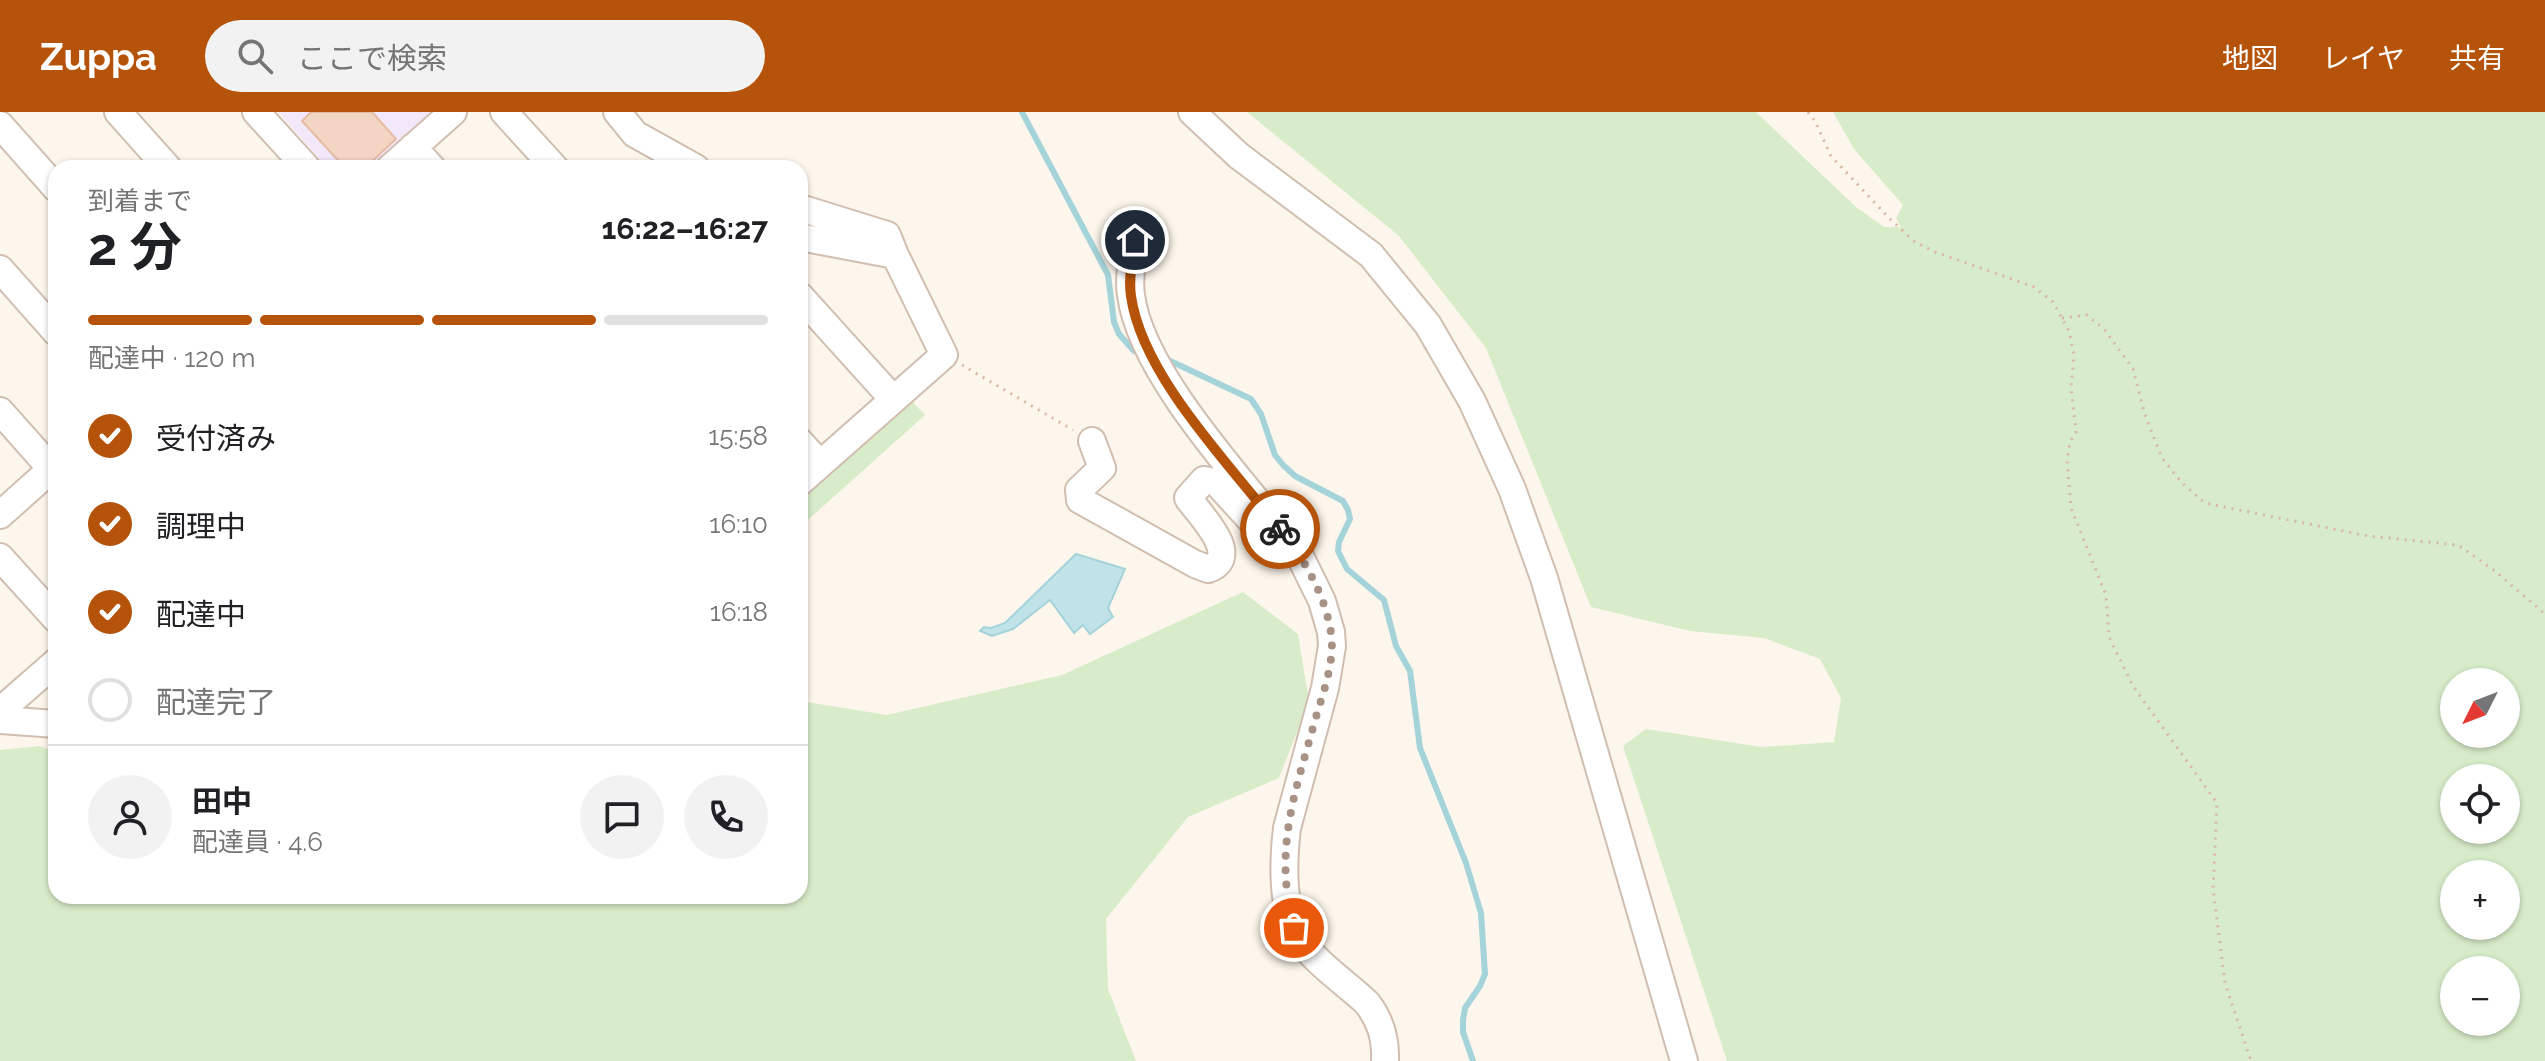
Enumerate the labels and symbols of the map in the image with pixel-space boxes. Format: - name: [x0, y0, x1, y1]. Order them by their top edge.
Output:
- pin: [1101, 206, 1169, 274]
- courier: [1240, 489, 1320, 569]
- north arrow: [2440, 668, 2520, 748]
- pin: [1260, 894, 1328, 962]

